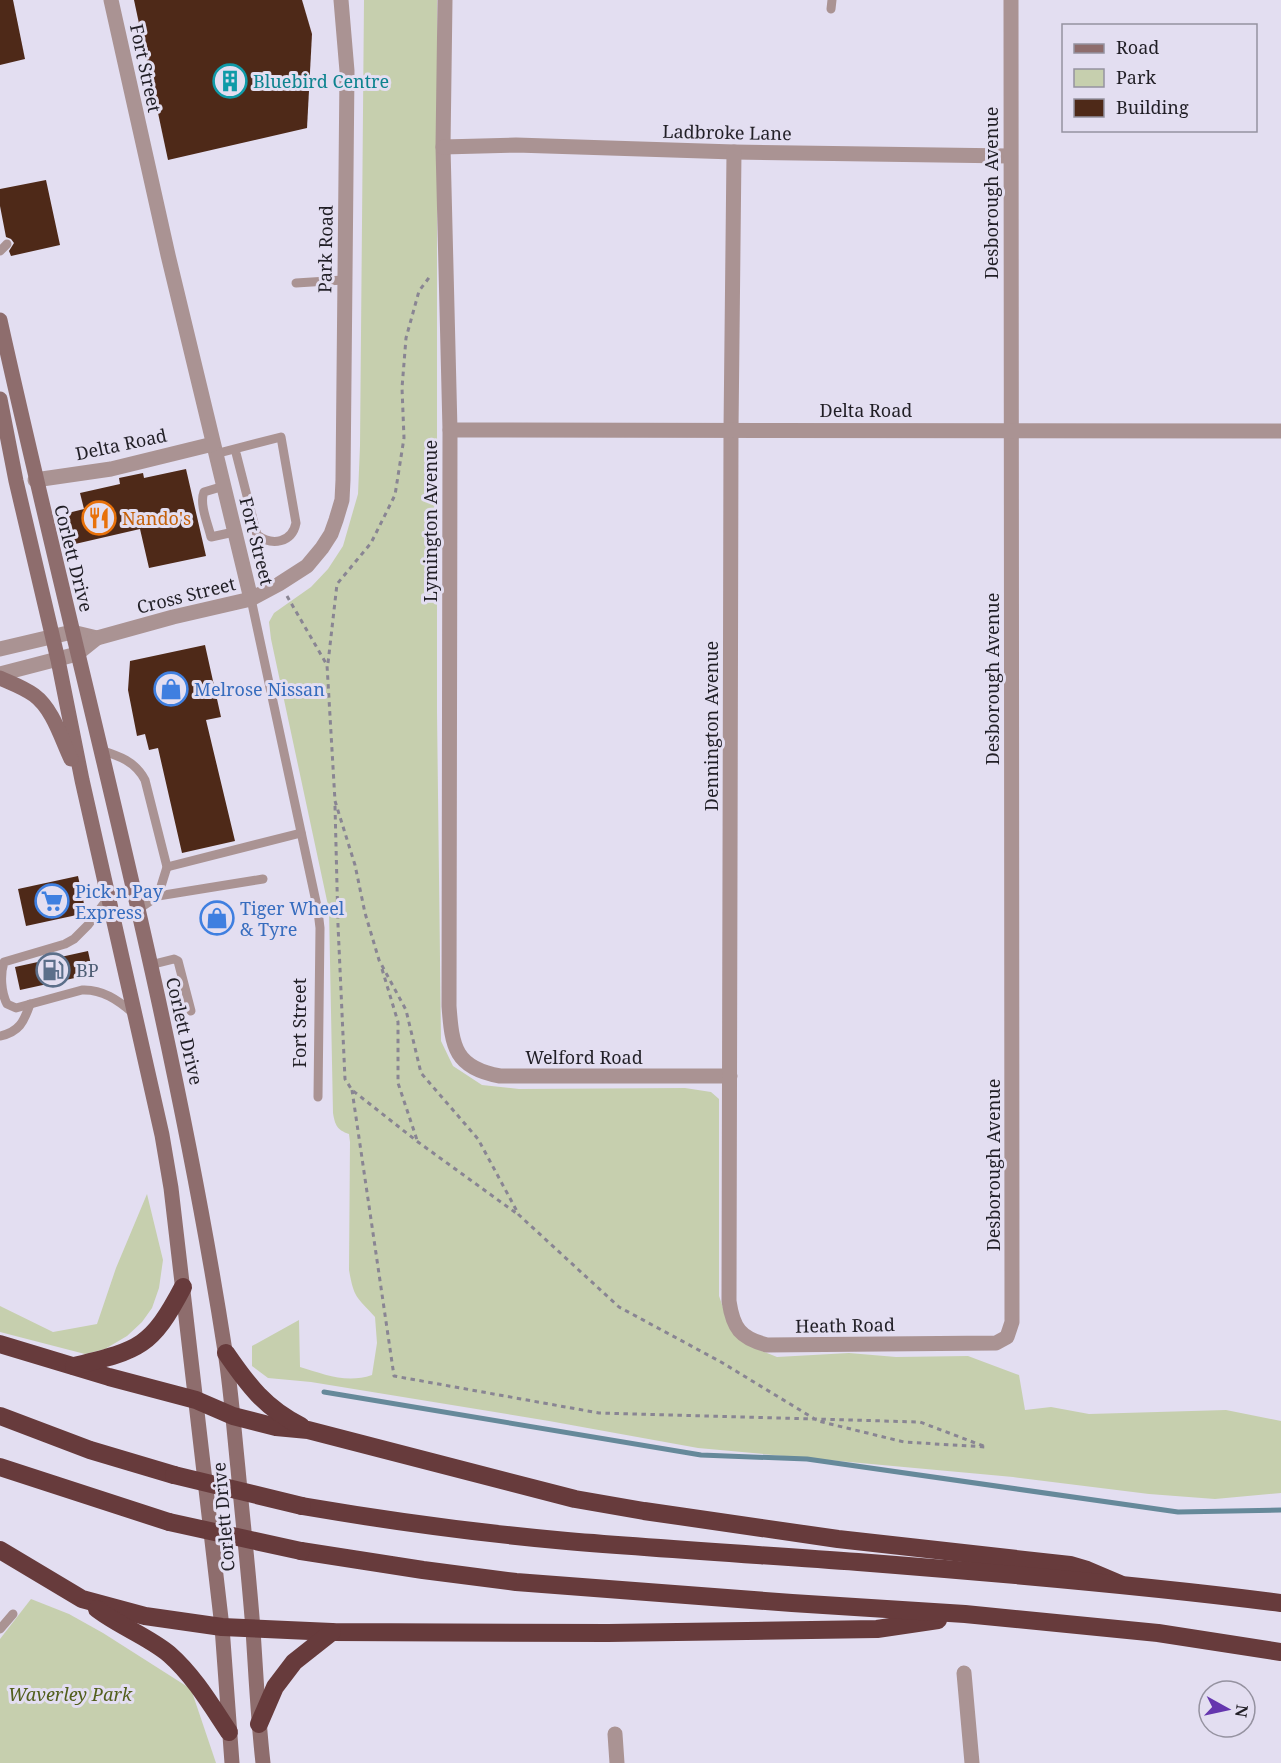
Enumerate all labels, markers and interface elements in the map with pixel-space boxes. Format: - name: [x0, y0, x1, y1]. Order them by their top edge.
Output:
- street label: Fort Street: [125, 21, 167, 115]
- legend: [1062, 24, 1257, 132]
- text: Road: [1116, 35, 1159, 59]
- building icon: Bluebird Centre: [212, 63, 248, 99]
- text: Park: [1116, 65, 1156, 89]
- place label: Bluebird Centre: [253, 69, 389, 93]
- text: Building: [1116, 95, 1189, 119]
- street label: Desborough Avenue: [979, 107, 1003, 279]
- street label: Ladbroke Lane: [662, 119, 792, 145]
- street label: Park Road: [312, 205, 338, 293]
- street label: Delta Road: [820, 398, 912, 422]
- street label: Delta Road: [73, 423, 169, 465]
- street label: Lymington Avenue: [418, 440, 442, 602]
- street label: Fort Street: [234, 494, 280, 588]
- restaurant icon: Nando's: [81, 500, 117, 536]
- street label: Corlett Drive: [49, 502, 99, 614]
- place label: Nando's: [122, 506, 191, 530]
- street label: Cross Street: [134, 571, 238, 619]
- street label: Desborough Avenue: [980, 593, 1004, 765]
- street label: Dennington Avenue: [699, 641, 723, 811]
- shop icon: Melrose Nissan: [153, 671, 189, 707]
- place label: Melrose Nissan: [194, 677, 325, 701]
- place label: Pick n Pay Express: [75, 879, 164, 924]
- supermarket icon: Pick n Pay Express: [34, 883, 70, 919]
- place label: Tiger Wheel & Tyre: [240, 896, 345, 941]
- shop icon: Tiger Wheel & Tyre: [199, 900, 235, 936]
- fuel station icon: BP: [35, 952, 71, 988]
- place label: BP: [76, 958, 99, 982]
- street label: Corlett Drive: [161, 975, 209, 1087]
- street label: Fort Street: [287, 978, 311, 1068]
- street label: Welford Road: [525, 1045, 643, 1069]
- street label: Desborough Avenue: [981, 1079, 1005, 1251]
- street label: Heath Road: [795, 1312, 895, 1338]
- street label: Corlett Drive: [206, 1461, 240, 1573]
- north arrow: [1197, 1679, 1257, 1739]
- park label: Waverley Park: [8, 1682, 133, 1706]
- text: N: [1230, 1703, 1254, 1719]

